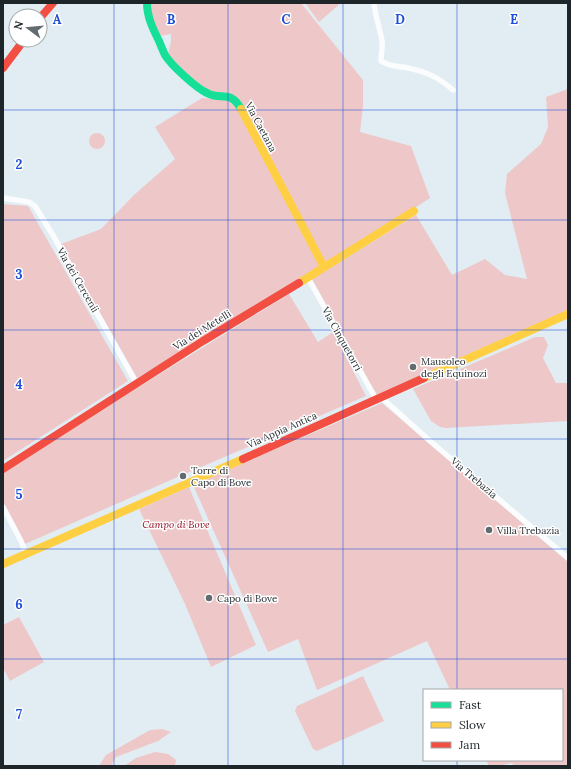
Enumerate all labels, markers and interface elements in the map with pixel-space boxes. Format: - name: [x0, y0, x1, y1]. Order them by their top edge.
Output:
- north arrow: [8, 8, 48, 48]
- text: A: [53, 11, 62, 28]
- text: B: [167, 11, 176, 28]
- text: C: [282, 11, 291, 28]
- text: D: [395, 11, 405, 28]
- text: E: [510, 11, 518, 28]
- text: N: [10, 19, 26, 31]
- street label: Via Caetana: [242, 99, 280, 154]
- text: 2: [16, 156, 23, 173]
- street label: Via dei Cercenii: [54, 244, 102, 315]
- text: 3: [15, 266, 23, 283]
- street label: Via Cinquetorri: [319, 304, 365, 373]
- street label: Via dei Metelli: [170, 307, 234, 353]
- place label: Mausoleo degli Equinozi: [421, 355, 487, 380]
- marker: Mausoleo degli Equinozi: [408, 362, 418, 372]
- text: 4: [15, 376, 23, 393]
- street label: Via Appia Antica: [244, 409, 319, 452]
- street label: Via Trebazia: [447, 454, 500, 501]
- place label: Torre di Capo di Bove: [191, 464, 252, 489]
- marker: Torre di Capo di Bove: [178, 471, 188, 481]
- text: 5: [15, 486, 23, 503]
- park label: Campo di Bove: [142, 518, 210, 531]
- place label: Villa Trebazia: [496, 524, 559, 537]
- marker: Villa Trebazia: [484, 525, 494, 535]
- place label: Capo di Bove: [217, 592, 278, 605]
- marker: Capo di Bove: [204, 593, 214, 603]
- text: 6: [15, 596, 23, 613]
- legend: [423, 689, 563, 761]
- text: Fast: [459, 697, 482, 712]
- text: 7: [16, 706, 22, 723]
- text: Slow: [459, 717, 486, 732]
- text: Jam: [458, 737, 480, 752]

